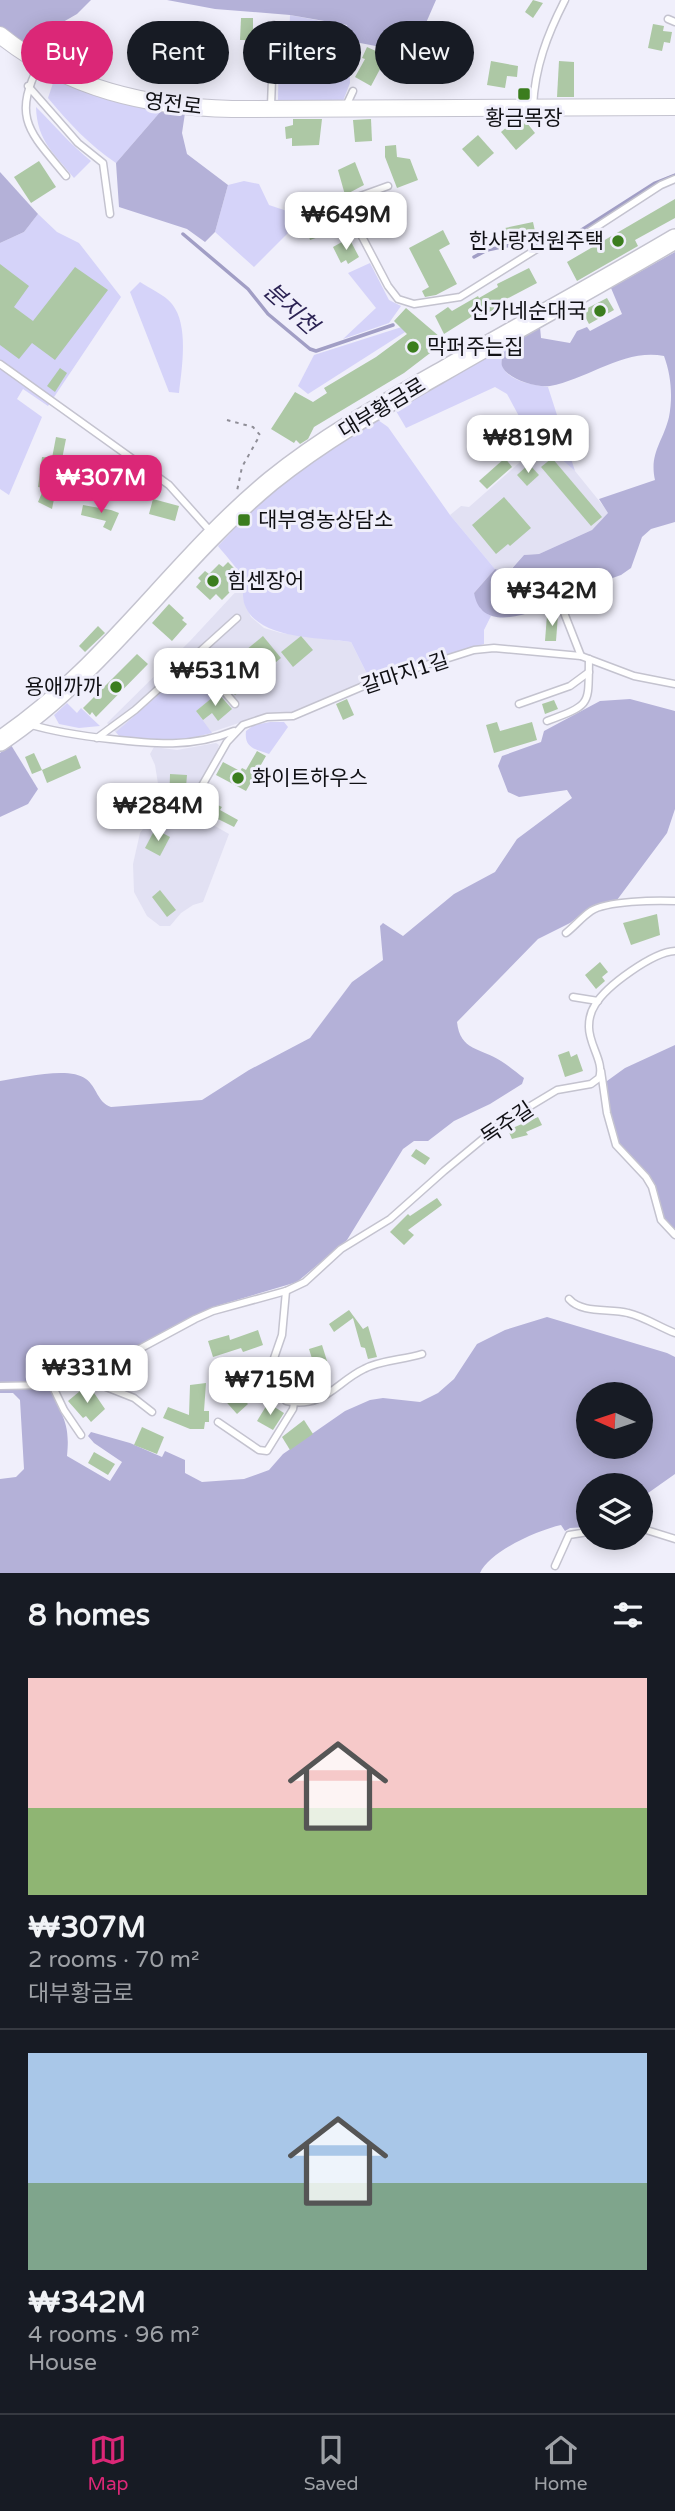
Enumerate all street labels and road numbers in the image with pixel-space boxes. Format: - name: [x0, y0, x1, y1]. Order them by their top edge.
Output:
- street label: 영전로: [143, 89, 203, 120]
- street label: 대부황금로: [334, 373, 430, 444]
- street label: 갈마지1길: [358, 648, 452, 699]
- street label: 독주길: [476, 1097, 538, 1150]

